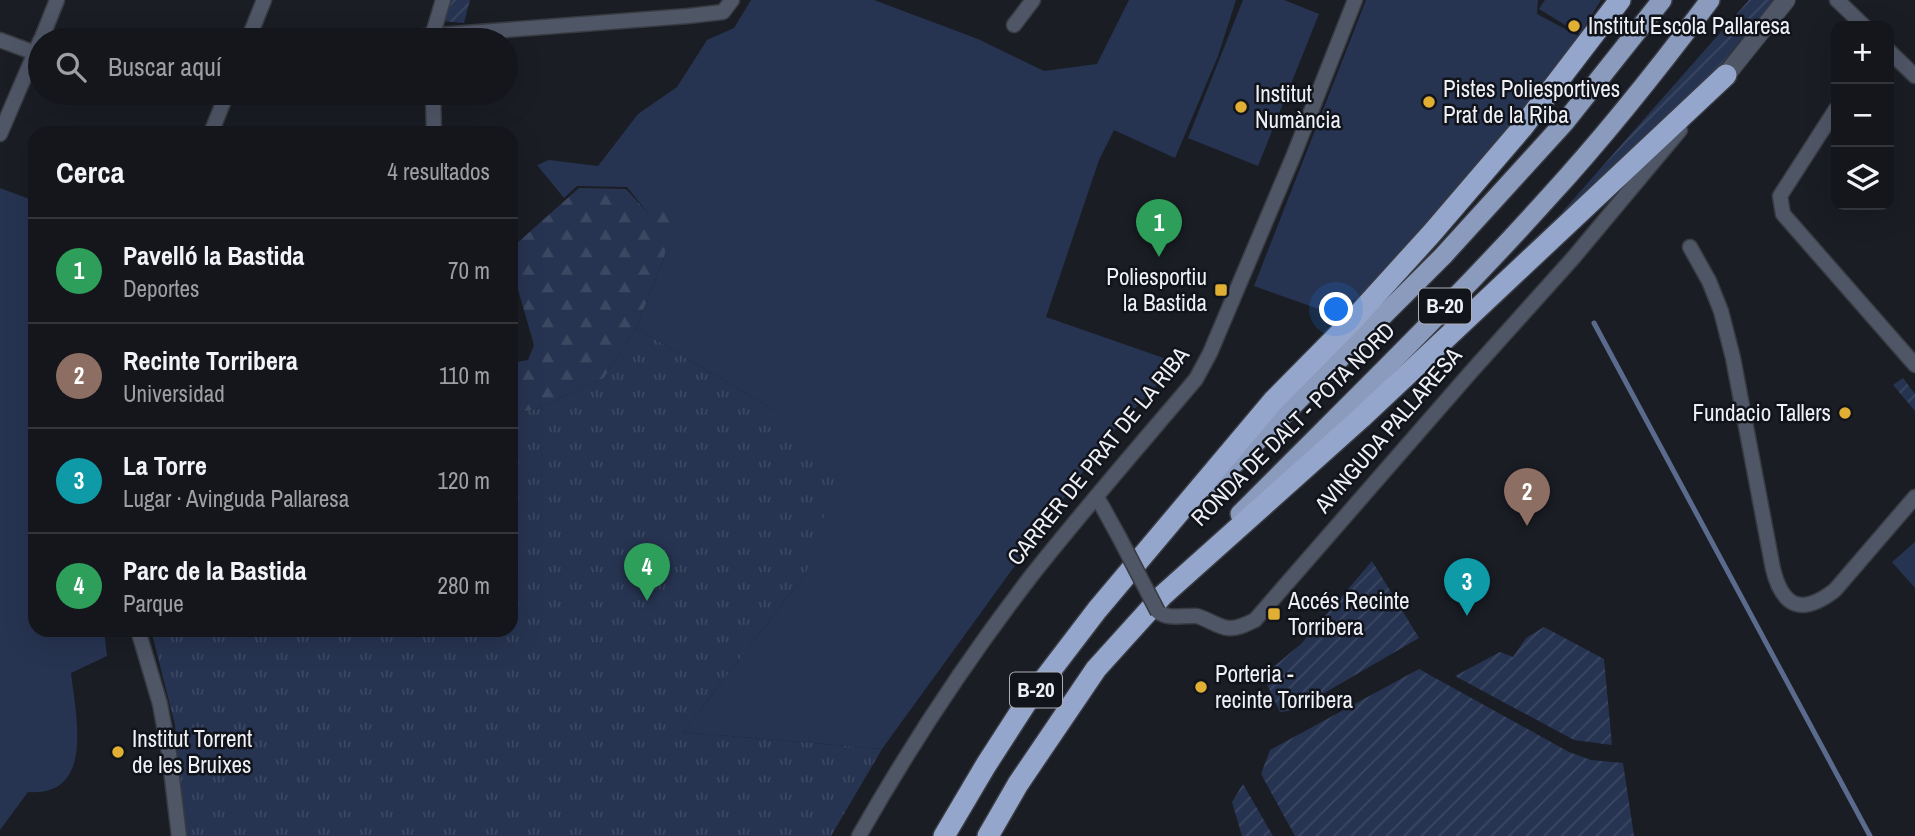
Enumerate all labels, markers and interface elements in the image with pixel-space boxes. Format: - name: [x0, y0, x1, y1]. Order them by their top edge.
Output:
- place label: Institut Escola Pallaresa: [1588, 10, 1791, 41]
- marker: Institut Escola Pallaresa: [1566, 18, 1582, 34]
- map controls: [1831, 21, 1894, 210]
- button: +: [1831, 21, 1894, 84]
- search box: [28, 28, 518, 105]
- icon: search: [52, 48, 90, 86]
- text: Buscar aquí: [108, 49, 222, 84]
- place label: Pistes Poliesportives Prat de la Riba: [1443, 73, 1620, 130]
- place label: Institut Numància: [1255, 78, 1341, 135]
- button: −: [1831, 84, 1894, 147]
- marker: Pistes Poliesportives Prat de la Riba: [1421, 94, 1437, 110]
- marker: Institut Numància: [1233, 99, 1249, 115]
- button: layers: [1831, 147, 1894, 210]
- text: Cerca: [56, 152, 124, 192]
- text: 4 resultados: [387, 156, 490, 187]
- pin: 1: [1136, 199, 1182, 257]
- text: Pavelló la Bastida: [123, 238, 304, 273]
- text: 1: [74, 255, 84, 286]
- text: 70 m: [448, 255, 490, 286]
- place label: Poliesportiu la Bastida: [1106, 261, 1208, 318]
- text: Deportes: [123, 273, 200, 304]
- marker: Poliesportiu la Bastida: [1213, 282, 1229, 298]
- road number: B-20: [1419, 288, 1471, 324]
- your location: [1319, 292, 1353, 326]
- street label: RONDA DE DALT - POTA NORD: [1184, 315, 1401, 532]
- street label: CARRER DE PRAT DE LA RIBA: [1000, 340, 1196, 571]
- street label: AVINGUDA PALLARESA: [1306, 340, 1468, 520]
- text: Recinte Torribera: [123, 343, 298, 378]
- text: 2: [74, 360, 84, 391]
- text: 110 m: [439, 360, 490, 391]
- text: Universidad: [123, 378, 225, 409]
- place label: Fundacio Tallers: [1693, 397, 1831, 428]
- marker: Fundacio Tallers: [1837, 405, 1853, 421]
- text: La Torre: [123, 448, 207, 483]
- text: 3: [74, 465, 84, 496]
- text: 120 m: [438, 465, 490, 496]
- pin: 2: [1504, 468, 1550, 526]
- text: Lugar · Avinguda Pallaresa: [123, 483, 349, 514]
- pin: 4: [624, 543, 670, 601]
- text: Parc de la Bastida: [123, 553, 307, 588]
- pin: 3: [1444, 558, 1490, 616]
- text: 4: [74, 570, 84, 601]
- text: 280 m: [438, 570, 490, 601]
- place label: Accés Recinte Torribera: [1287, 585, 1410, 642]
- text: Parque: [123, 588, 184, 619]
- marker: Accés Recinte Torribera: [1266, 606, 1282, 622]
- place label: Porteria - recinte Torribera: [1215, 658, 1354, 715]
- road number: B-20: [1010, 672, 1062, 708]
- marker: Porteria - recinte Torribera: [1193, 679, 1209, 695]
- place label: Institut Torrent de les Bruixes: [132, 723, 252, 780]
- marker: Institut Torrent de les Bruixes: [110, 744, 126, 760]

